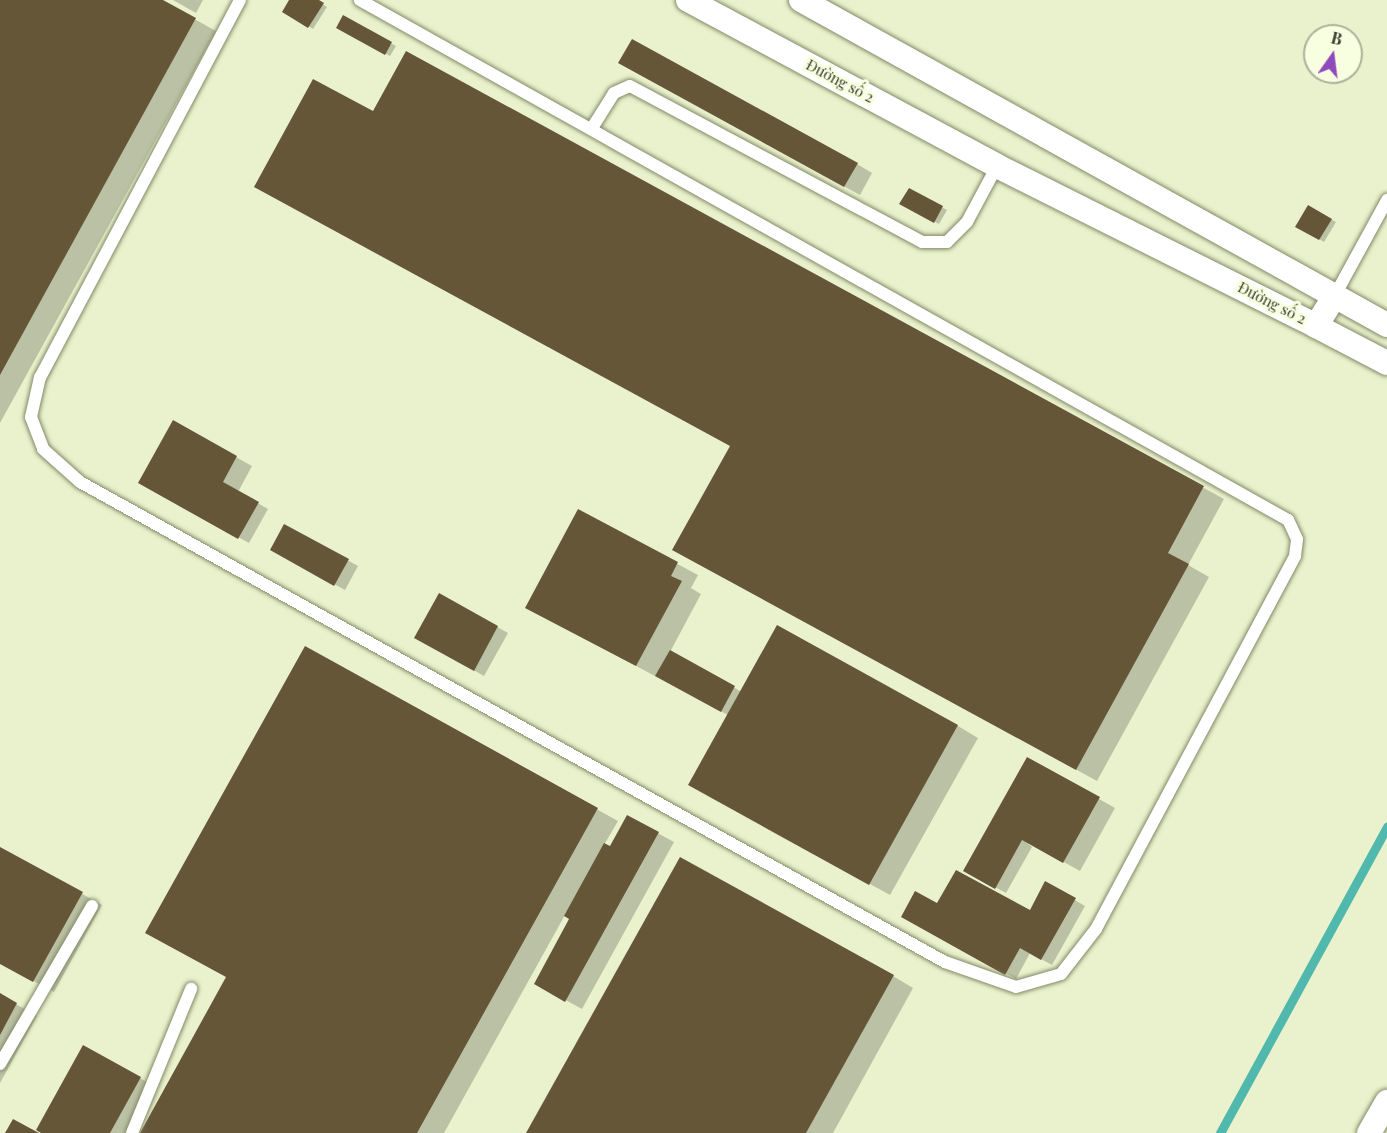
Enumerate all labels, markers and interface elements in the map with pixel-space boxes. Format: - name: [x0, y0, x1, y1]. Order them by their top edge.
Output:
- north arrow: [1303, 24, 1363, 84]
- text: B: [1329, 26, 1345, 49]
- street label: Đường số 2: [803, 56, 877, 106]
- street label: Đường số 2: [1235, 278, 1309, 328]

